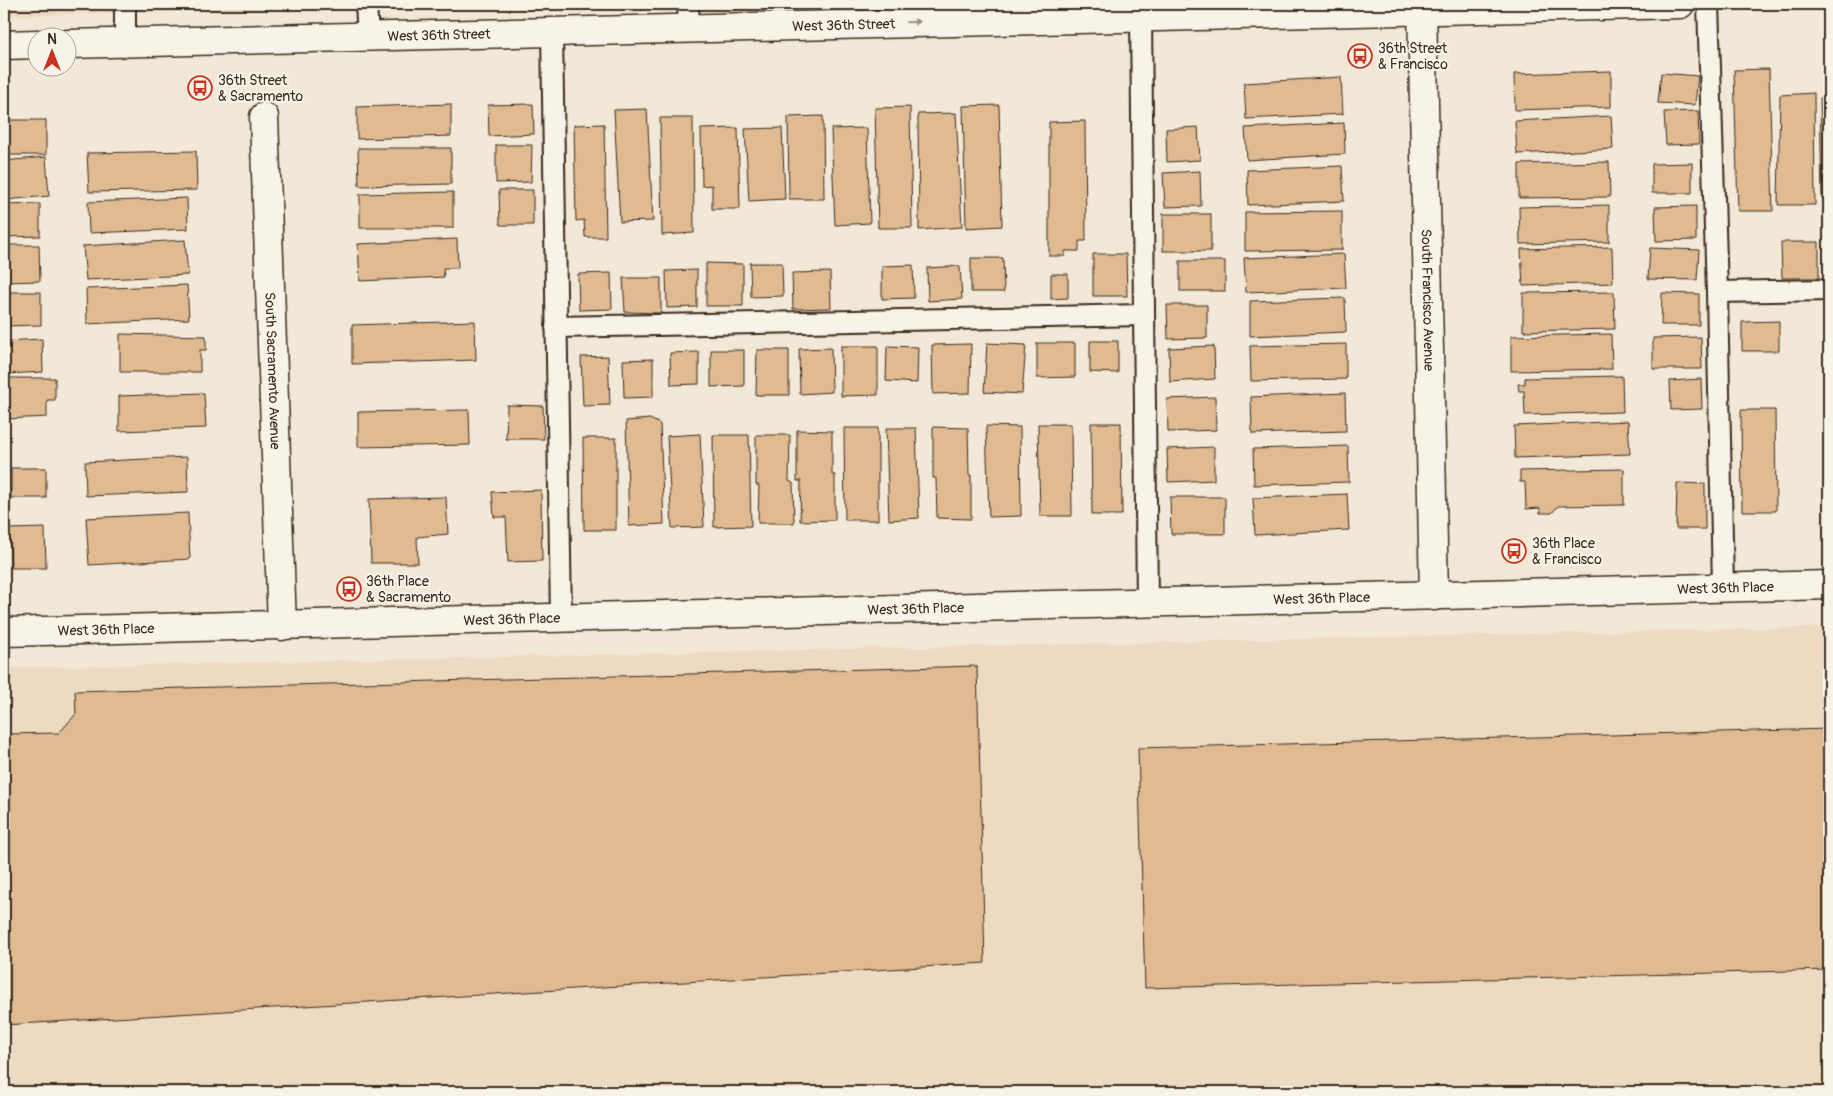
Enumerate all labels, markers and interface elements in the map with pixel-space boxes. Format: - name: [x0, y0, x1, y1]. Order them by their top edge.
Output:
- street label: West 36th Street: [792, 15, 896, 35]
- one-way arrow: [906, 18, 922, 26]
- street label: West 36th Street: [387, 25, 491, 45]
- north arrow: [28, 28, 78, 78]
- text: N: [47, 31, 57, 48]
- place label: 36th Street & Francisco: [1378, 40, 1448, 73]
- bus stop icon: 36th Street & Francisco: [1347, 43, 1373, 69]
- place label: 36th Street & Sacramento: [218, 72, 304, 105]
- bus stop icon: 36th Street & Sacramento: [187, 75, 213, 101]
- street label: South Francisco Avenue: [1418, 229, 1438, 371]
- street label: South Sacramento Avenue: [262, 292, 284, 450]
- place label: 36th Place & Francisco: [1532, 535, 1602, 568]
- bus stop icon: 36th Place & Francisco: [1501, 538, 1527, 564]
- place label: 36th Place & Sacramento: [366, 573, 452, 606]
- bus stop icon: 36th Place & Sacramento: [336, 576, 362, 602]
- street label: West 36th Place: [1677, 578, 1774, 597]
- street label: West 36th Place: [1273, 588, 1370, 608]
- street label: West 36th Place: [867, 599, 964, 618]
- street label: West 36th Place: [463, 609, 560, 629]
- street label: West 36th Place: [57, 620, 155, 639]

